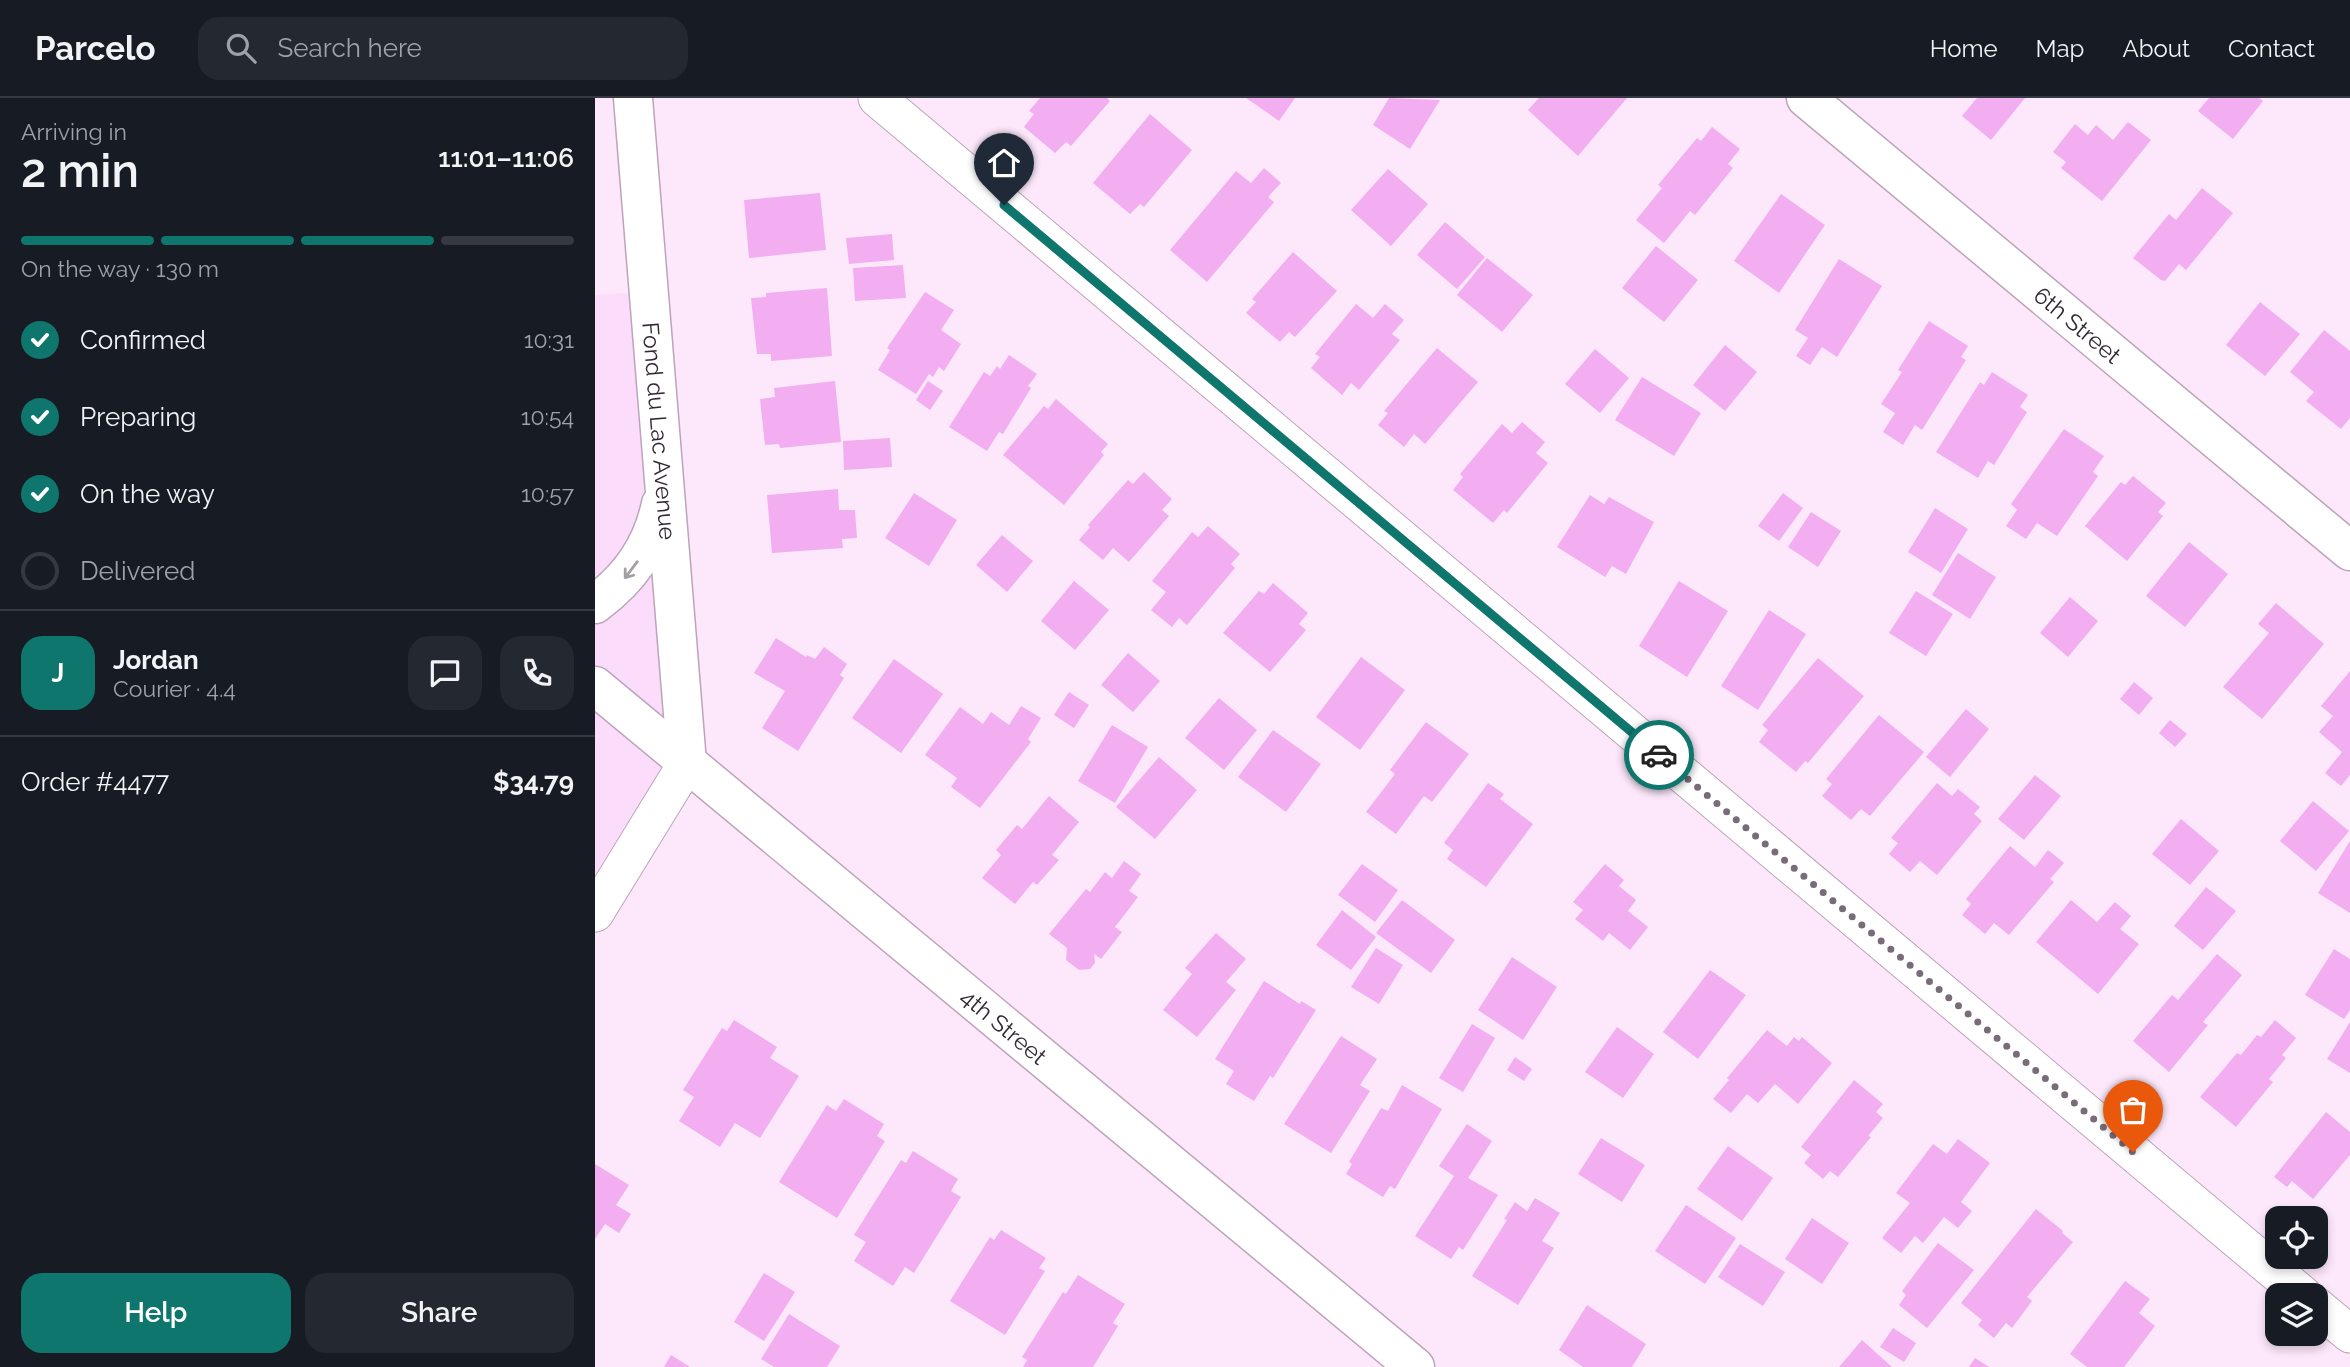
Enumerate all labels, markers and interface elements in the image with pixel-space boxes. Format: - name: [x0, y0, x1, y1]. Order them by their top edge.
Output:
- search box: [198, 17, 688, 80]
- text: Parcelo: [35, 29, 156, 68]
- icon: search: [222, 29, 260, 67]
- text: Search here: [278, 33, 422, 63]
- text: Home: [1930, 34, 1998, 63]
- text: Map: [2036, 34, 2084, 63]
- text: About: [2122, 34, 2190, 63]
- text: Contact: [2228, 34, 2315, 63]
- text: Arriving in: [21, 118, 127, 145]
- pin: [974, 133, 1034, 205]
- text: 11:01–11:06: [438, 143, 574, 173]
- text: 2 min: [21, 144, 139, 198]
- icon: home: [985, 144, 1023, 182]
- text: On the way · 130 m: [21, 255, 219, 282]
- street label: 6th Street: [2029, 281, 2127, 369]
- icon: check: [21, 321, 59, 359]
- street label: Fond du Lac Avenue: [638, 321, 682, 541]
- text: Confirmed: [80, 325, 206, 355]
- text: 10:31: [524, 326, 574, 353]
- icon: check: [21, 398, 59, 436]
- text: Preparing: [80, 402, 196, 432]
- text: 10:54: [521, 403, 574, 430]
- icon: check: [21, 475, 59, 513]
- text: On the way: [80, 479, 215, 509]
- text: 10:57: [521, 480, 574, 507]
- text: Delivered: [80, 556, 195, 586]
- one-way arrow: [623, 560, 638, 578]
- button: chat: [408, 636, 482, 710]
- button: phone: [500, 636, 574, 710]
- text: Jordan: [113, 645, 199, 675]
- text: J: [52, 658, 64, 688]
- text: Courier · 4.4: [113, 675, 236, 702]
- courier: [1624, 720, 1694, 790]
- icon: car: [1640, 736, 1678, 774]
- text: Order #4477: [21, 767, 169, 797]
- text: $34.79: [493, 767, 574, 797]
- street label: 4th Street: [956, 982, 1053, 1069]
- pin: [2103, 1080, 2163, 1152]
- icon: bag: [2114, 1091, 2152, 1129]
- map controls: [2265, 1206, 2328, 1346]
- button: locate: [2265, 1206, 2328, 1269]
- button: Help: [21, 1273, 291, 1353]
- button: Share: [305, 1273, 574, 1353]
- button: layers: [2265, 1283, 2328, 1346]

